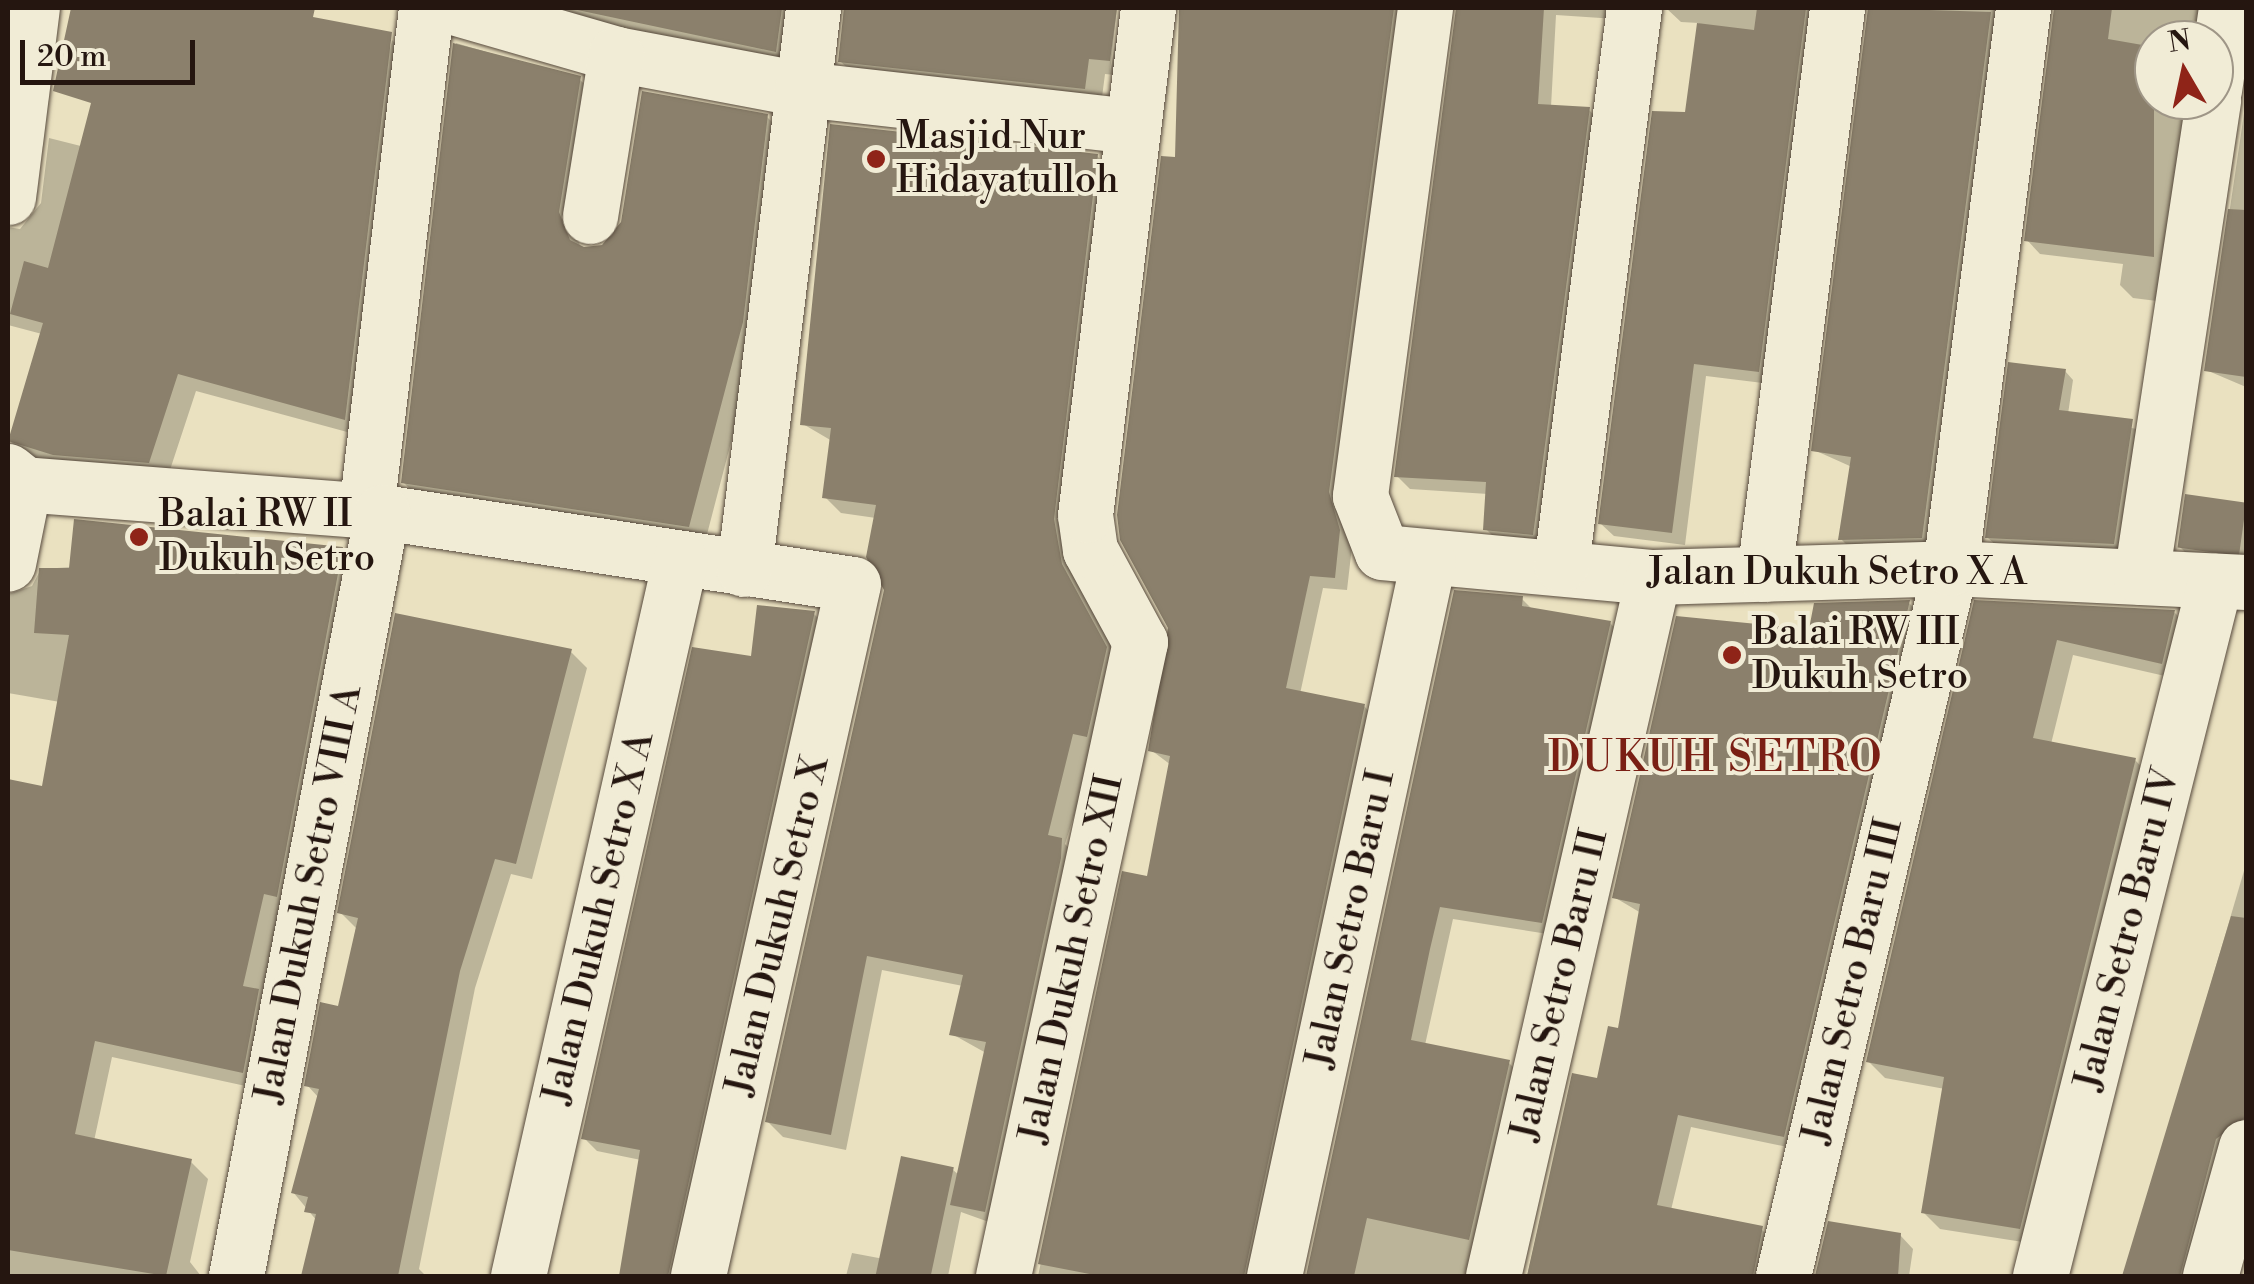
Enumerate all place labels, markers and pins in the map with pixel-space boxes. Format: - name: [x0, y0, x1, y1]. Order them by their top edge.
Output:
- place label: Masjid Nur Hidayatulloh: [896, 114, 1119, 203]
- marker: Masjid Nur Hidayatulloh: [865, 148, 887, 170]
- place label: Balai RW II Dukuh Setro: [159, 492, 375, 582]
- marker: Balai RW II Dukuh Setro: [128, 526, 150, 548]
- place label: Balai RW III Dukuh Setro: [1752, 610, 1968, 699]
- marker: Balai RW III Dukuh Setro: [1721, 644, 1743, 666]

